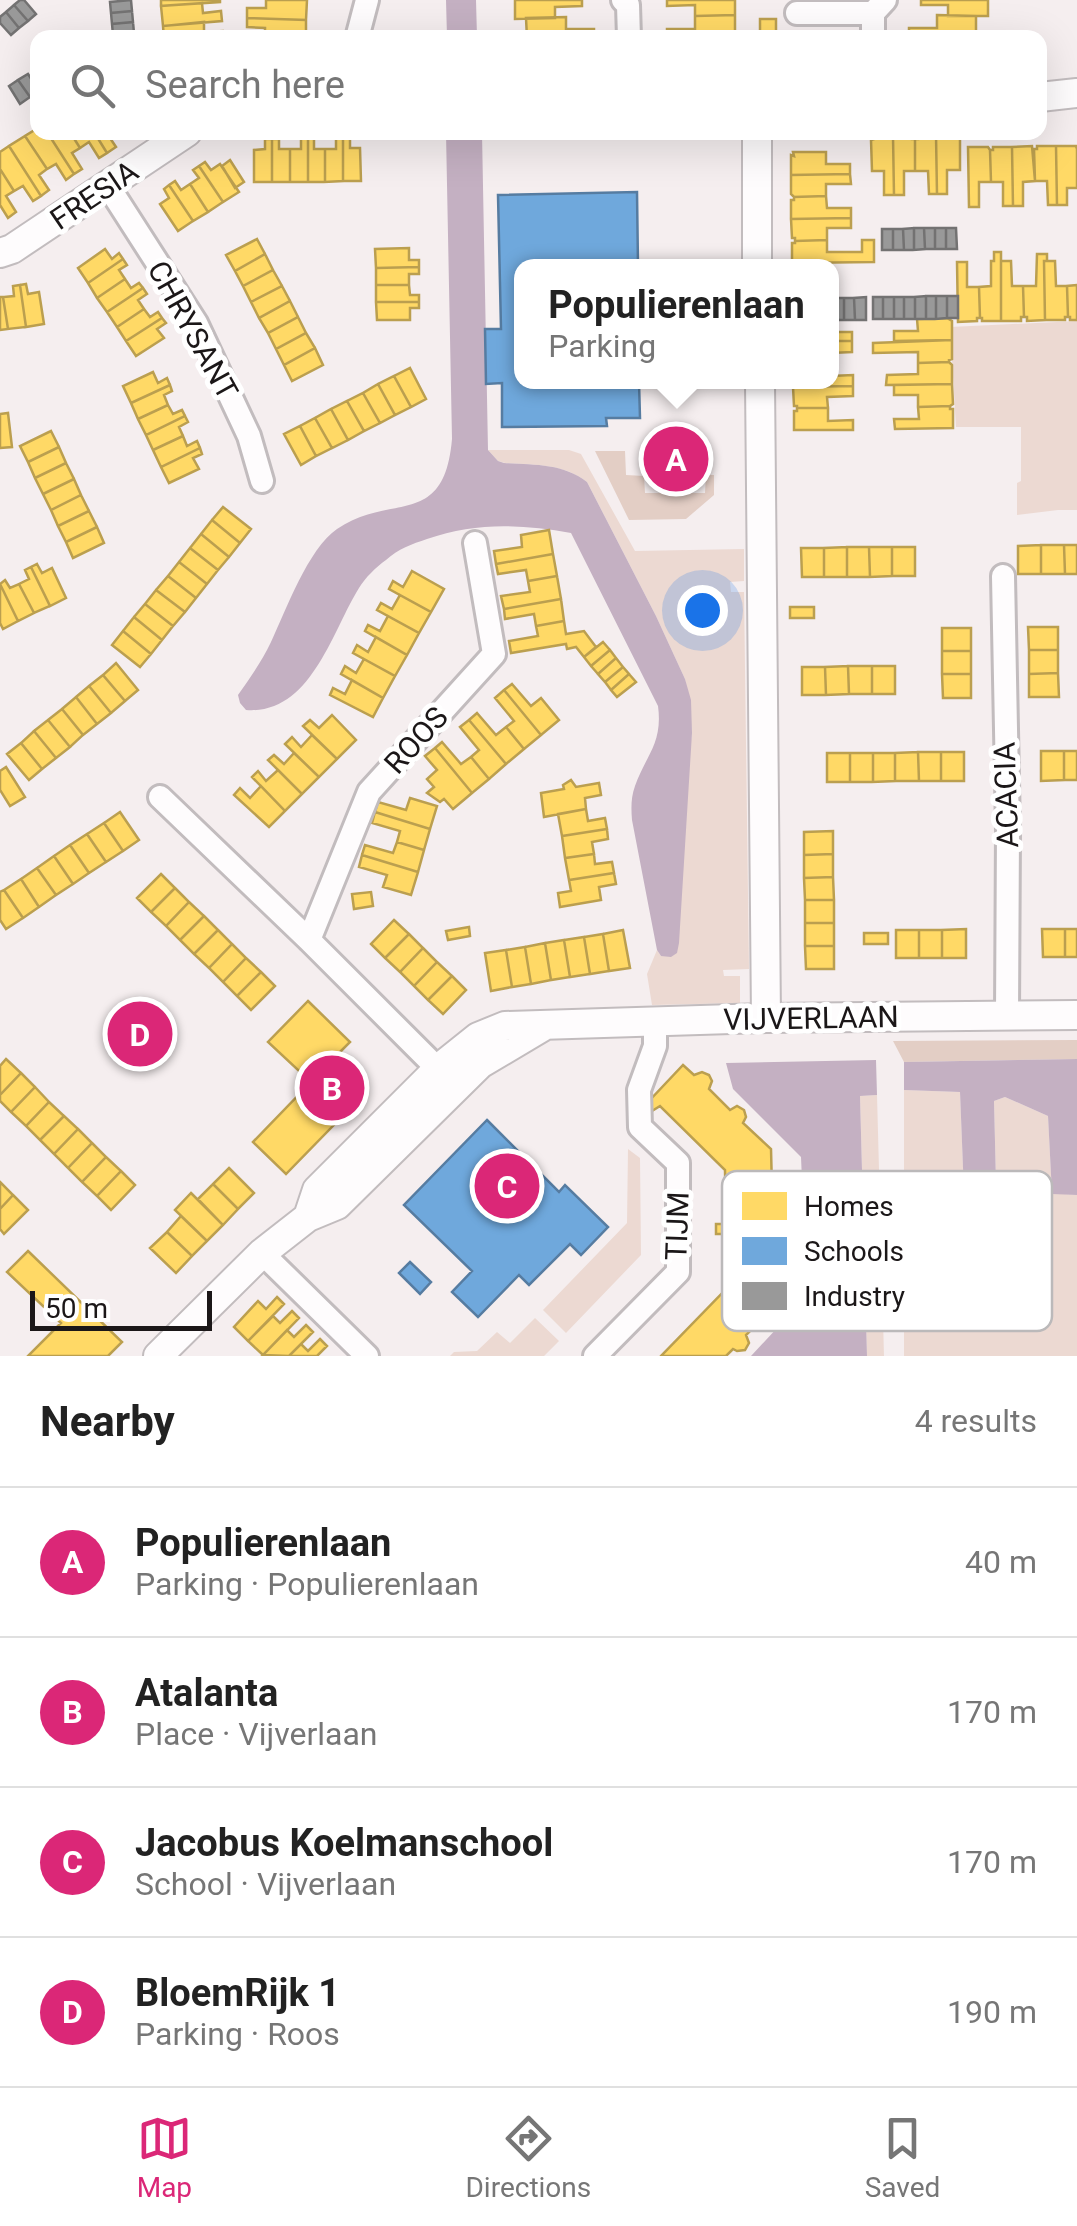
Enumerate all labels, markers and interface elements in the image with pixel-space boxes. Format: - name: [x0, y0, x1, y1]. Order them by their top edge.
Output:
- search box: [30, 30, 1047, 140]
- icon: search: [65, 58, 120, 113]
- text: Search here: [145, 63, 345, 107]
- street label: FRESIA: [44, 153, 145, 237]
- street label: CHRYSANT: [141, 255, 245, 405]
- popup: [514, 259, 839, 389]
- text: Populierenlaan: [548, 283, 805, 327]
- text: Parking: [548, 327, 656, 365]
- pin: A: [644, 422, 708, 496]
- your location: [677, 585, 728, 636]
- street label: ROOS: [377, 699, 455, 781]
- street label: ACACIA: [987, 741, 1025, 849]
- pin: D: [108, 996, 172, 1072]
- street label: VIJVERLAAN: [723, 999, 899, 1037]
- pin: B: [300, 1050, 364, 1126]
- pin: C: [474, 1148, 540, 1224]
- legend: [722, 1171, 1052, 1331]
- text: Homes: [804, 1190, 894, 1223]
- street label: TIJM: [658, 1191, 696, 1261]
- text: Schools: [804, 1235, 904, 1268]
- text: Industry: [804, 1280, 905, 1313]
- scale bar: [30, 1286, 212, 1330]
- text: 50 m: [45, 1292, 108, 1325]
- text: Nearby: [40, 1397, 175, 1446]
- text: 4 results: [915, 1402, 1037, 1440]
- text: Populierenlaan: [135, 1521, 391, 1565]
- text: A: [62, 1543, 83, 1581]
- text: 40 m: [965, 1543, 1037, 1581]
- text: Parking · Populierenlaan: [135, 1565, 479, 1603]
- text: Atalanta: [135, 1671, 278, 1715]
- text: B: [62, 1693, 83, 1731]
- text: 170 m: [947, 1693, 1037, 1731]
- text: Place · Vijverlaan: [135, 1715, 378, 1753]
- text: Jacobus Koelmanschool: [135, 1821, 553, 1865]
- text: C: [62, 1843, 83, 1881]
- text: 170 m: [947, 1843, 1037, 1881]
- text: School · Vijverlaan: [135, 1865, 396, 1903]
- text: BloemRijk 1: [135, 1971, 340, 2015]
- text: D: [62, 1993, 83, 2031]
- text: 190 m: [947, 1993, 1037, 2031]
- text: Parking · Roos: [135, 2015, 340, 2053]
- tab: Map: [137, 2111, 192, 2204]
- tab: Directions: [465, 2111, 591, 2204]
- tab: Saved: [865, 2111, 940, 2204]

